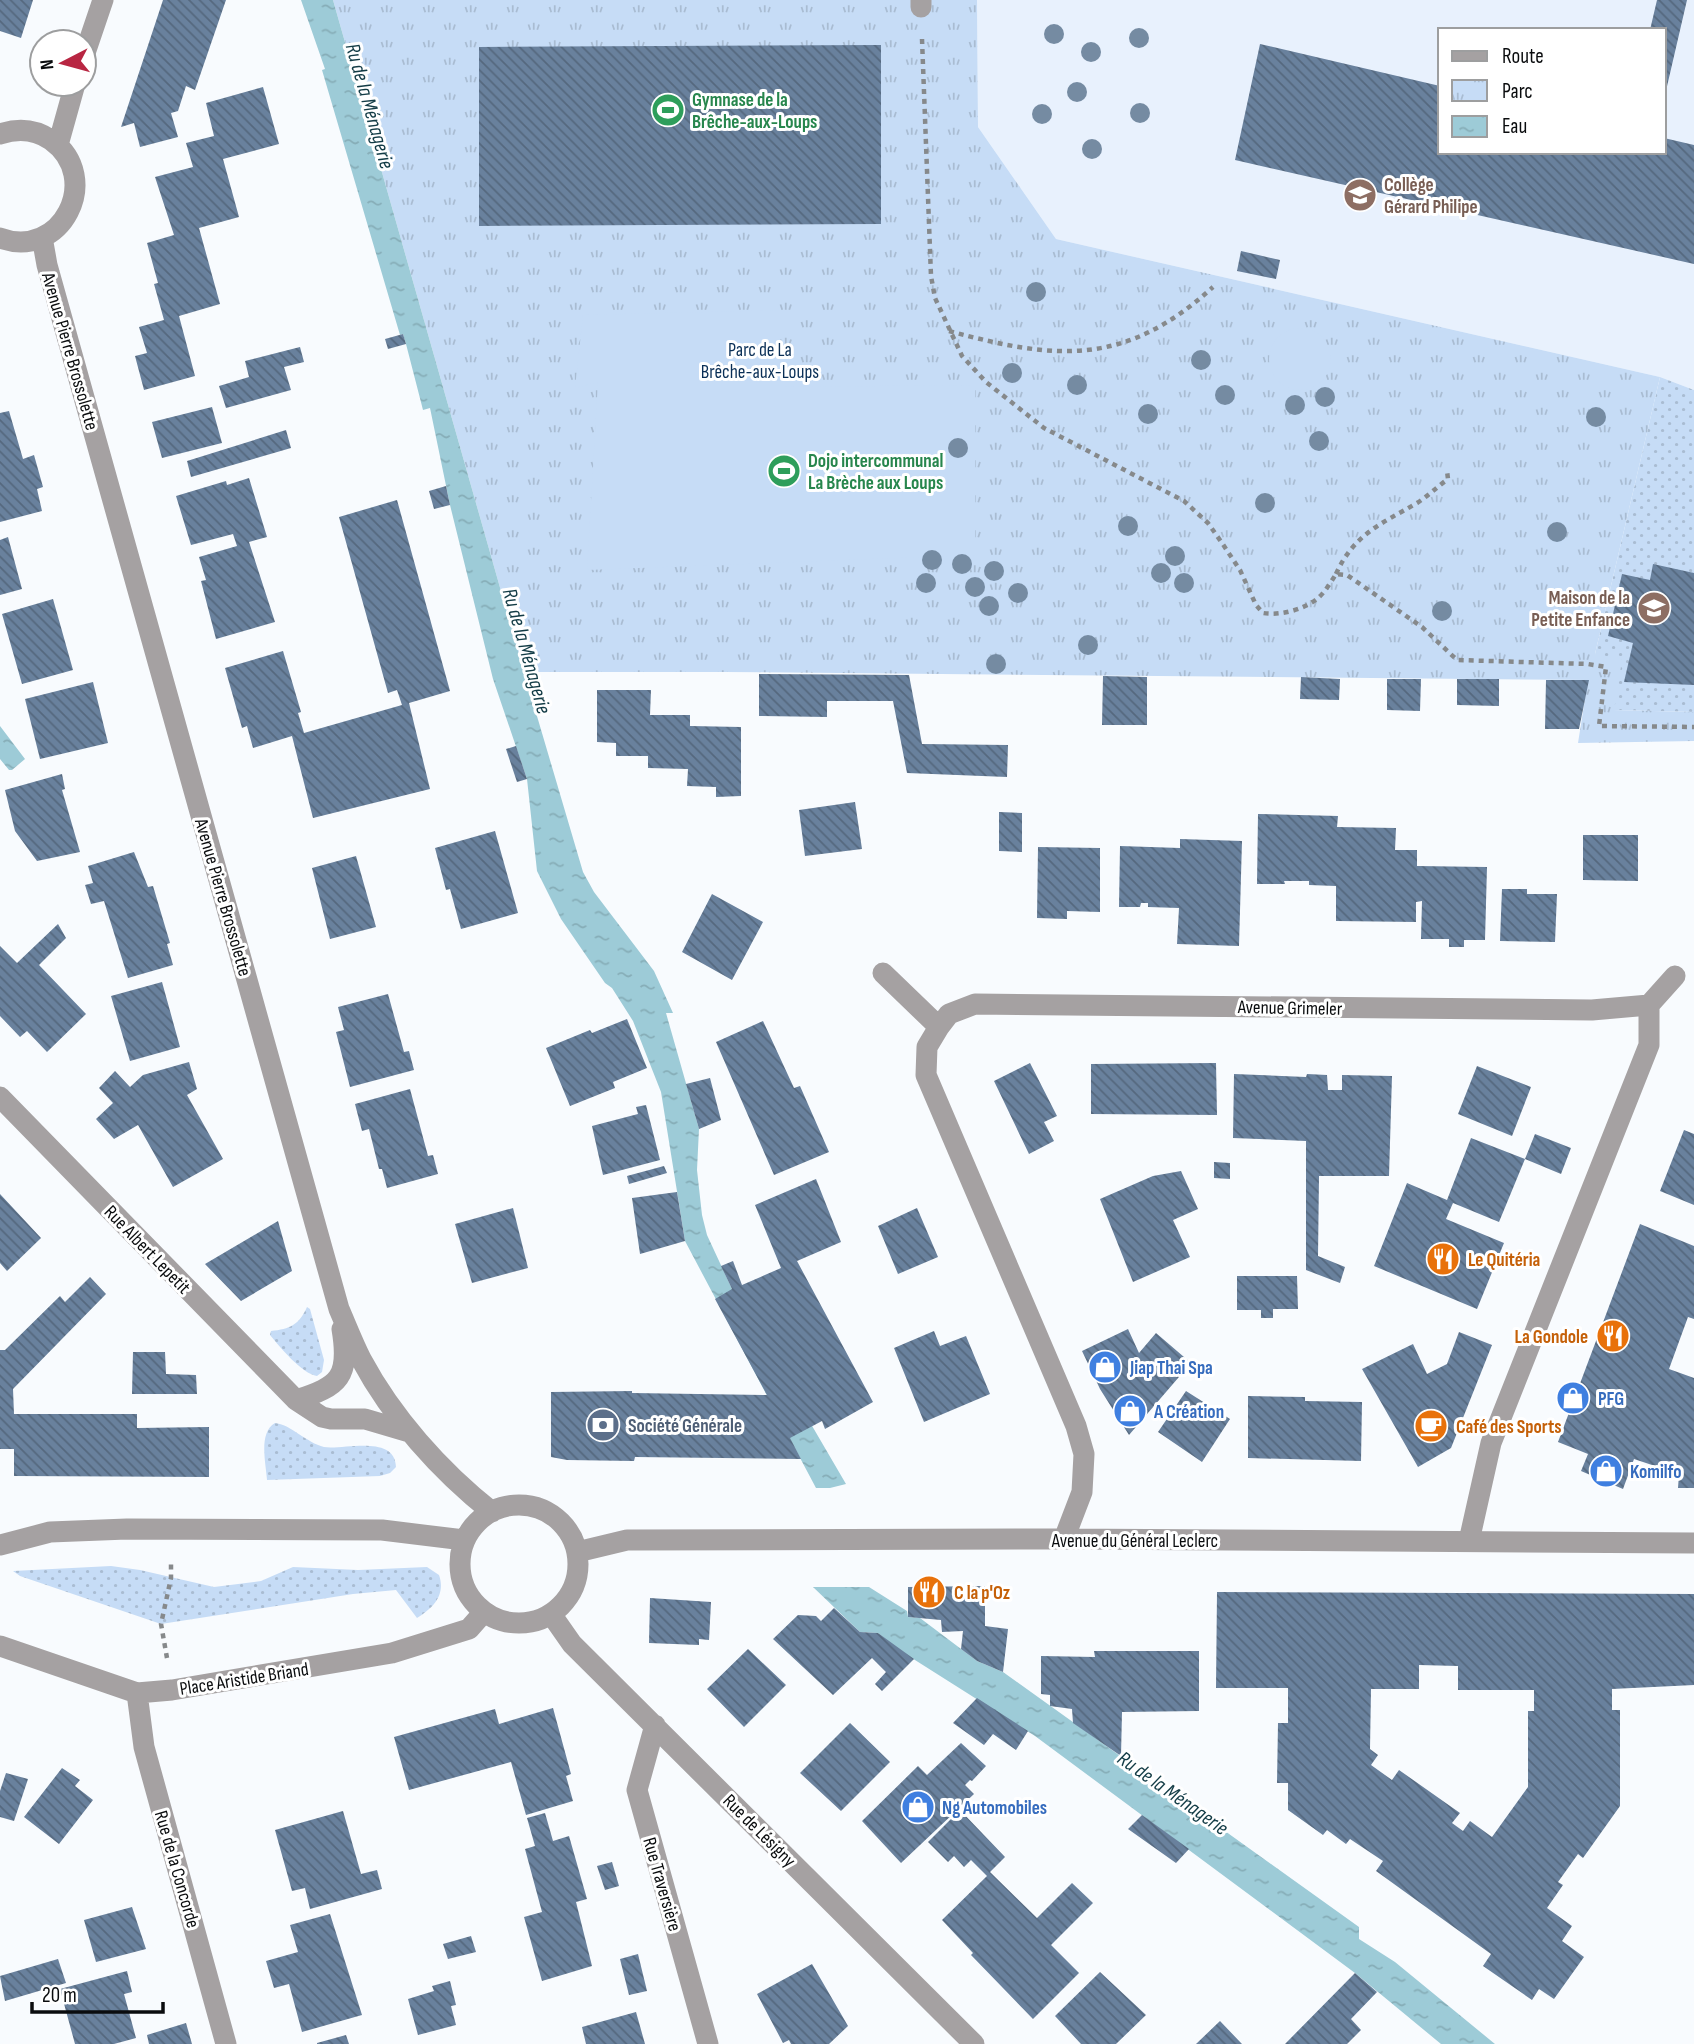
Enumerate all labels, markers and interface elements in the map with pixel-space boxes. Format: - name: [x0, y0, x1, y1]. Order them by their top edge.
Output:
- north arrow: [28, 28, 98, 98]
- legend: [1438, 28, 1666, 154]
- water label: Ru de la Ménagerie: [340, 40, 399, 172]
- text: Route: [1502, 44, 1544, 69]
- text: N: [36, 58, 60, 71]
- text: Parc: [1502, 79, 1533, 104]
- place label: Gymnase de la Brêche-aux-Loups: [692, 89, 817, 134]
- sports icon: Gymnase de la Brêche-aux-Loups: [649, 91, 687, 129]
- text: Eau: [1502, 114, 1527, 139]
- place label: Collège Gérard Philipe: [1384, 174, 1478, 219]
- school or university icon: Collège Gérard Philipe: [1341, 176, 1379, 214]
- street label: Avenue Pierre Brossolette: [36, 269, 103, 433]
- park label: Parc de La Brêche-aux-Loups: [701, 339, 819, 384]
- place label: Dojo intercommunal La Brèche aux Loups: [808, 450, 943, 495]
- sports icon: Dojo intercommunal La Brèche aux Loups: [765, 452, 803, 490]
- water label: Ru de la Ménagerie: [497, 585, 556, 717]
- place label: Maison de la Petite Enfance: [1531, 587, 1630, 632]
- school or university icon: Maison de la Petite Enfance: [1635, 589, 1673, 627]
- street label: Avenue Pierre Brossolette: [189, 815, 256, 979]
- street label: Avenue Grimeler: [1237, 996, 1343, 1021]
- street label: Rue Albert Lepetit: [99, 1201, 195, 1299]
- restaurant icon: Le Quitéria: [1424, 1240, 1462, 1278]
- place label: Le Quitéria: [1468, 1249, 1540, 1272]
- restaurant icon: La Gondole: [1594, 1317, 1632, 1355]
- place label: La Gondole: [1514, 1326, 1588, 1349]
- shop icon: Jiap Thai Spa: [1086, 1348, 1124, 1386]
- place label: Jiap Thai Spa: [1129, 1357, 1213, 1380]
- shop icon: PFG: [1554, 1379, 1592, 1417]
- place label: PFG: [1598, 1388, 1624, 1411]
- shop icon: A Création: [1111, 1392, 1149, 1430]
- place label: A Création: [1153, 1401, 1224, 1424]
- bank icon: Société Générale: [584, 1406, 622, 1444]
- cafe icon: Café des Sports: [1412, 1407, 1450, 1445]
- place label: Société Générale: [628, 1415, 742, 1438]
- place label: Café des Sports: [1456, 1416, 1562, 1439]
- shop icon: Komilfo: [1587, 1452, 1625, 1490]
- place label: Komilfo: [1630, 1461, 1682, 1484]
- street label: Avenue du Général Leclerc: [1051, 1530, 1218, 1553]
- restaurant icon: C la p'Oz: [910, 1573, 948, 1611]
- place label: C la p'Oz: [954, 1582, 1010, 1605]
- street label: Place Aristide Briand: [178, 1658, 310, 1701]
- water label: Ru de la Ménagerie: [1113, 1746, 1233, 1841]
- shop icon: Ng Automobiles: [899, 1788, 937, 1826]
- street label: Rue de Lésigny: [718, 1790, 801, 1873]
- place label: Ng Automobiles: [942, 1797, 1047, 1820]
- street label: Rue de la Concorde: [149, 1808, 204, 1931]
- street label: Rue Traversière: [637, 1835, 686, 1934]
- scale bar: [32, 1970, 163, 2014]
- text: 20 m: [42, 1983, 77, 2008]

